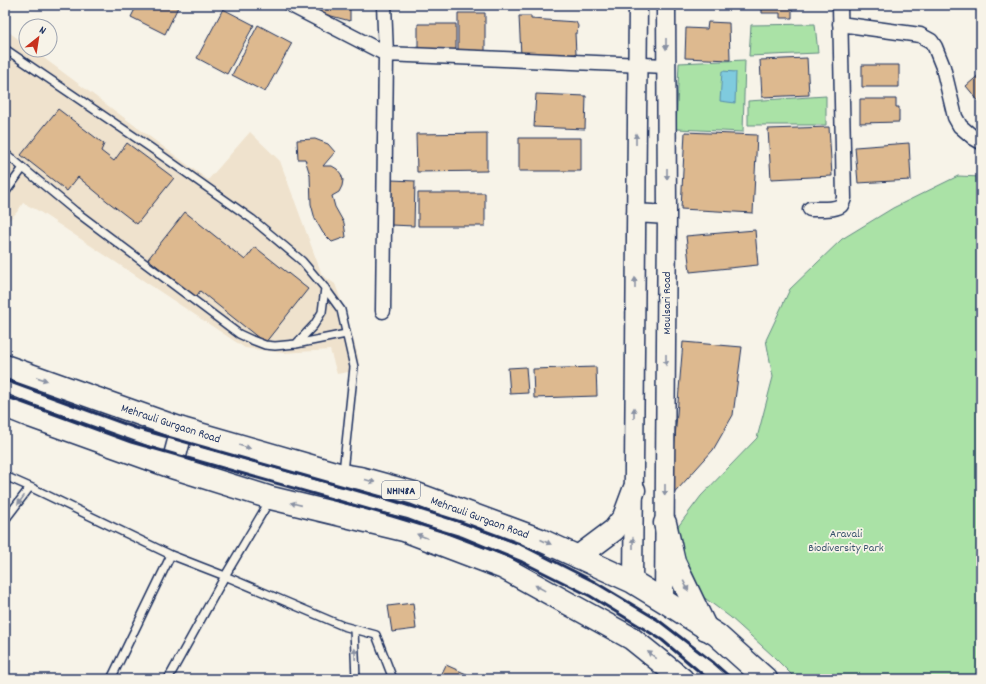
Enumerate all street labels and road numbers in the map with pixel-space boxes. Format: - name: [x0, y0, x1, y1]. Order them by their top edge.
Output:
- street label: Moulsari Road: [659, 272, 676, 334]
- street label: Mehrauli Gurgaon Road: [119, 400, 222, 449]
- road number: NH148A: [382, 481, 420, 499]
- street label: Mehrauli Gurgaon Road: [428, 493, 531, 544]

